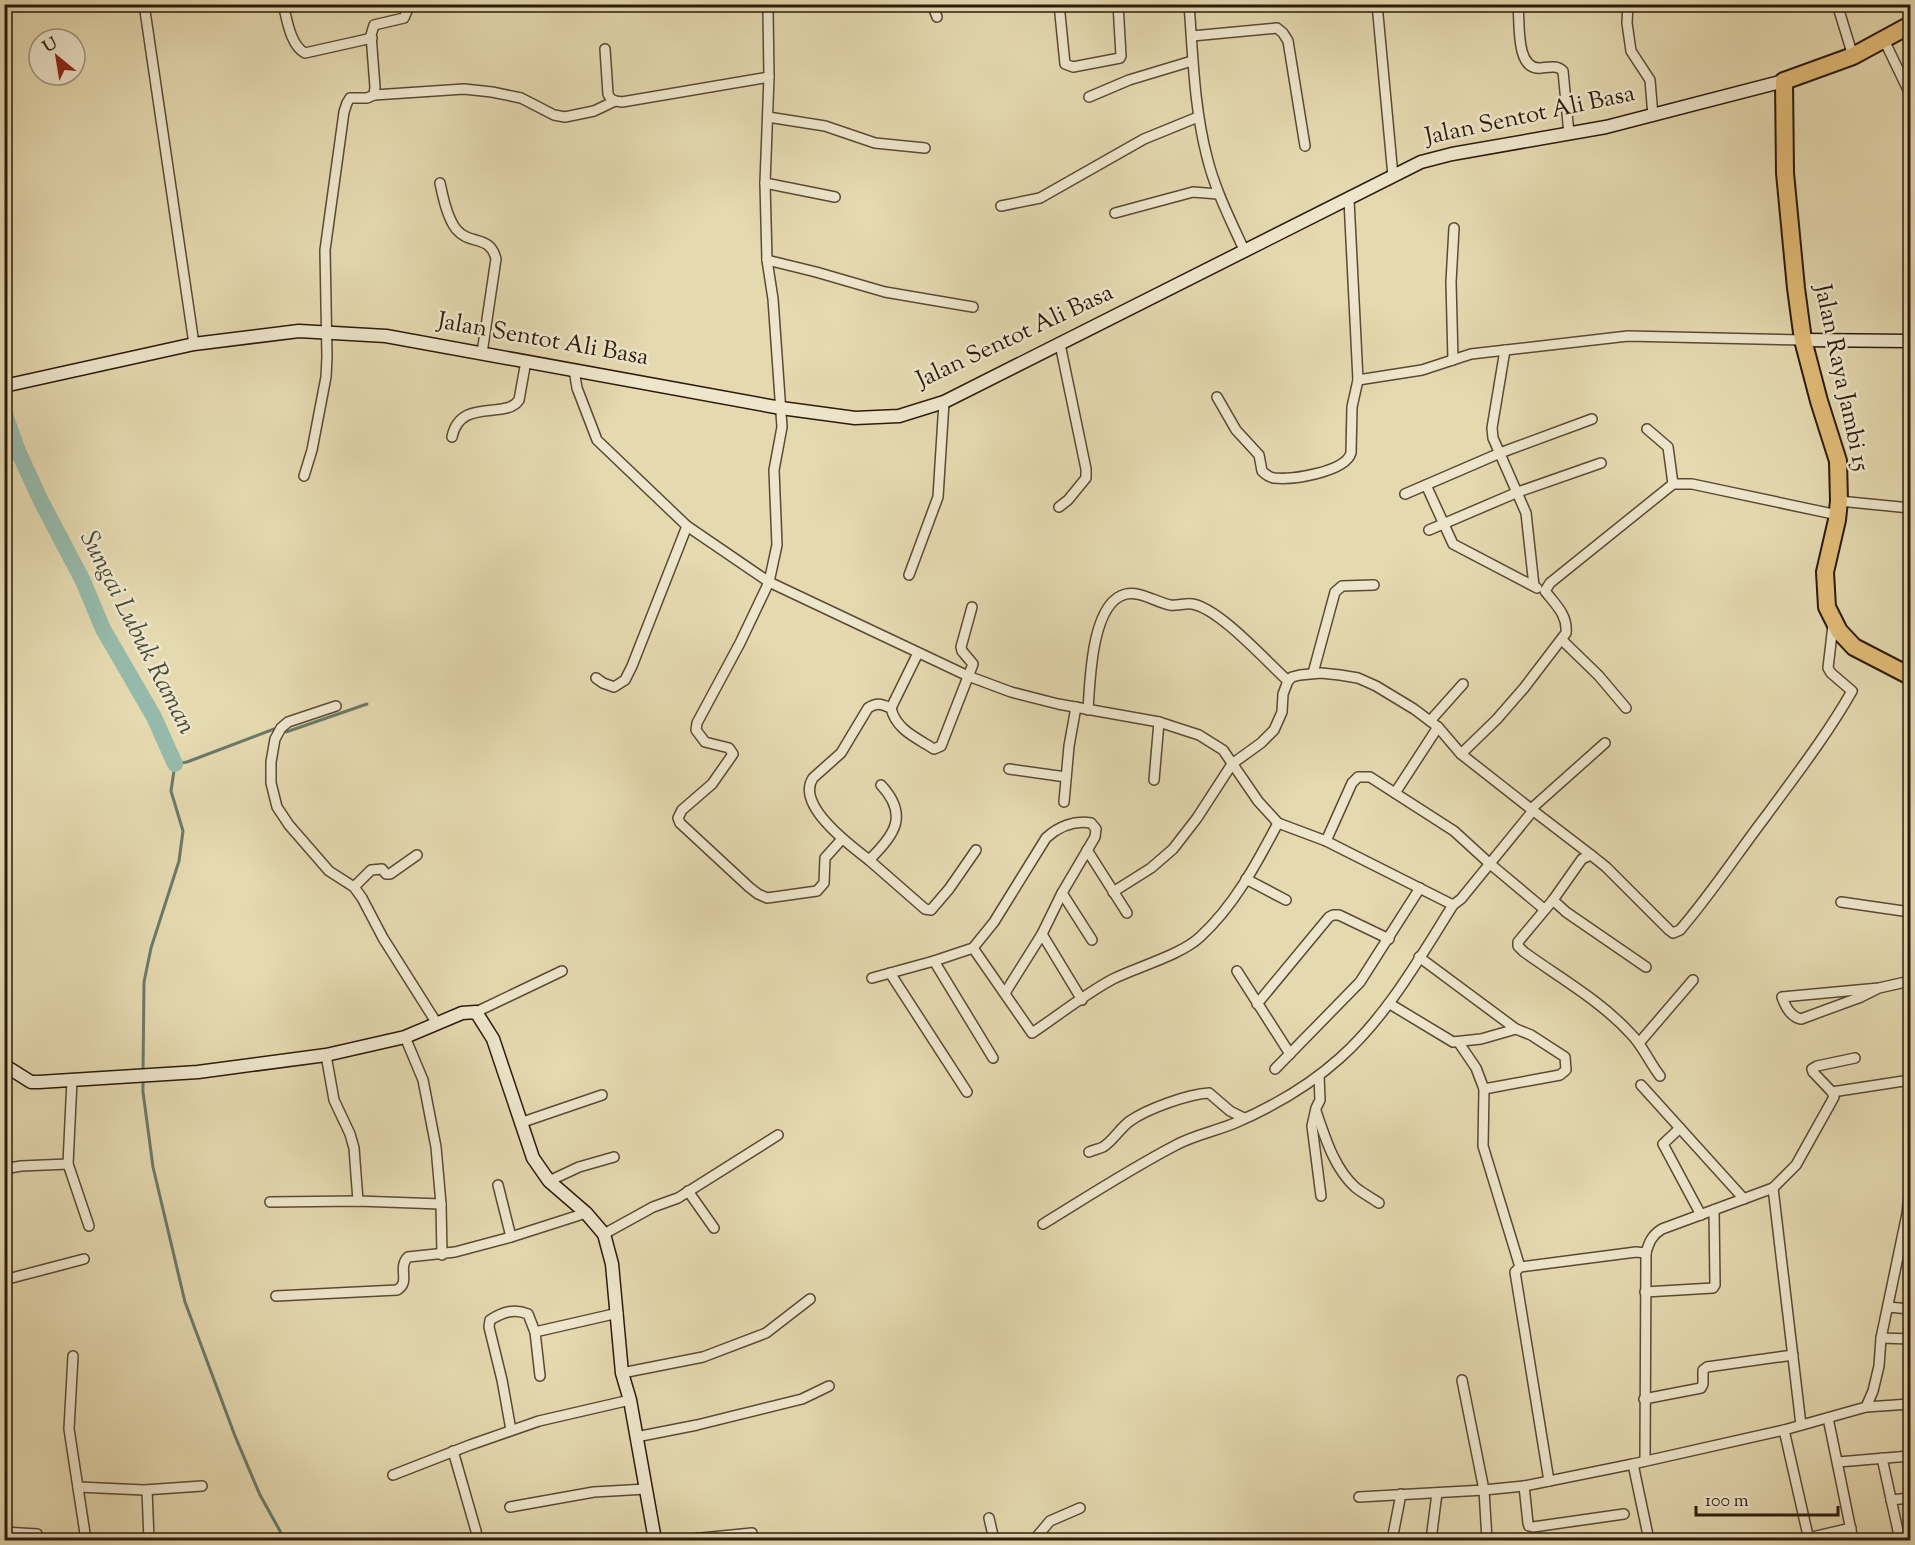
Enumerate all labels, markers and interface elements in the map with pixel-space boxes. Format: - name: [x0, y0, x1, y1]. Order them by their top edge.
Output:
- north arrow: [27, 27, 87, 87]
- text: U: [39, 32, 63, 59]
- street label: Jalan Sentot Ali Basa: [1420, 77, 1638, 155]
- street label: Jalan Sentot Ali Basa: [909, 276, 1119, 398]
- street label: Jalan Raya Jambi 15: [1804, 279, 1877, 475]
- street label: Jalan Sentot Ali Basa: [433, 304, 651, 375]
- water label: Sungai Lubuk Raman: [70, 525, 205, 742]
- scale bar: [1696, 1479, 1838, 1517]
- text: 100 m: [1705, 1489, 1749, 1515]

